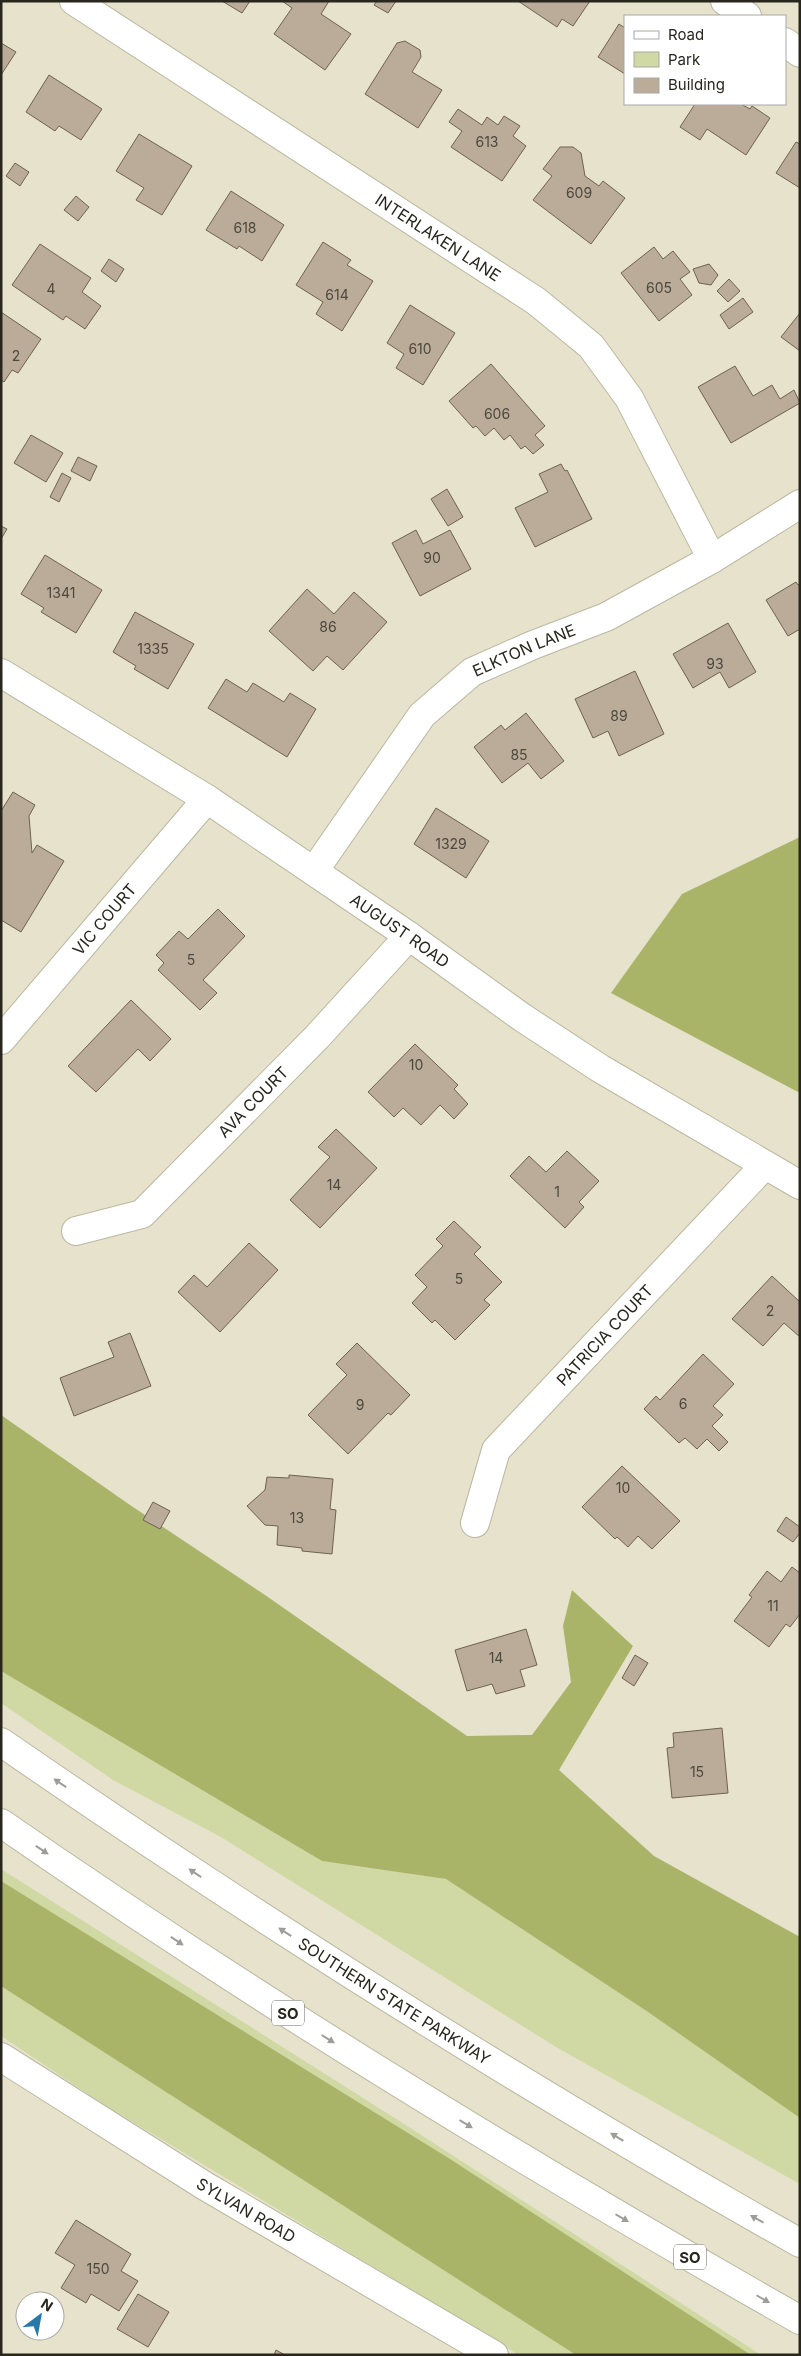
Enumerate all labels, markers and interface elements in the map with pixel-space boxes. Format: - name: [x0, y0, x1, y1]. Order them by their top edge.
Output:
- legend: [624, 15, 786, 105]
- text: Road: [668, 25, 704, 44]
- text: Park: [668, 50, 701, 69]
- text: Building: [668, 75, 725, 94]
- house number: 613: [475, 133, 499, 150]
- house number: 609: [566, 184, 592, 201]
- street label: INTERLAKEN LANE: [372, 189, 504, 285]
- house number: 618: [233, 219, 257, 236]
- house number: 605: [646, 279, 672, 296]
- house number: 4: [46, 280, 56, 297]
- house number: 614: [325, 286, 349, 303]
- house number: 610: [408, 340, 432, 357]
- house number: 2: [12, 347, 20, 364]
- house number: 606: [484, 405, 510, 422]
- house number: 90: [423, 549, 441, 566]
- house number: 1341: [47, 584, 75, 601]
- house number: 86: [319, 618, 337, 635]
- street label: ELKTON LANE: [469, 620, 578, 681]
- house number: 1335: [137, 640, 169, 657]
- house number: 93: [706, 655, 724, 672]
- house number: 89: [610, 707, 628, 724]
- house number: 85: [510, 746, 528, 763]
- house number: 1329: [435, 835, 467, 852]
- street label: VIC COURT: [68, 879, 140, 959]
- street label: AUGUST ROAD: [347, 889, 453, 972]
- house number: 5: [187, 951, 195, 968]
- house number: 10: [409, 1056, 423, 1073]
- street label: AVA COURT: [214, 1062, 292, 1141]
- house number: 14: [327, 1176, 341, 1193]
- house number: 1: [554, 1183, 560, 1200]
- house number: 5: [455, 1270, 463, 1287]
- street label: PATRICIA COURT: [552, 1280, 657, 1390]
- house number: 2: [766, 1302, 774, 1319]
- house number: 6: [679, 1395, 687, 1412]
- house number: 9: [356, 1396, 364, 1413]
- house number: 10: [616, 1479, 630, 1496]
- house number: 13: [290, 1509, 304, 1526]
- house number: 11: [767, 1597, 779, 1614]
- house number: 14: [489, 1649, 503, 1666]
- house number: 15: [690, 1763, 704, 1780]
- one-way arrow: [54, 1778, 67, 1788]
- one-way arrow: [35, 1846, 48, 1855]
- one-way arrow: [189, 1868, 202, 1878]
- one-way arrow: [278, 1927, 292, 1937]
- street label: SOUTHERN STATE PARKWAY: [295, 1933, 494, 2069]
- one-way arrow: [170, 1936, 183, 1945]
- road number: SO: [272, 2000, 304, 2026]
- one-way arrow: [321, 2034, 334, 2043]
- one-way arrow: [459, 2120, 472, 2129]
- one-way arrow: [610, 2133, 623, 2142]
- street label: SYLVAN ROAD: [193, 2173, 299, 2247]
- one-way arrow: [616, 2214, 629, 2223]
- one-way arrow: [751, 2214, 764, 2223]
- road number: SO: [674, 2244, 706, 2270]
- house number: 150: [86, 2260, 110, 2277]
- north arrow: [15, 2291, 65, 2341]
- text: N: [38, 2295, 56, 2315]
- one-way arrow: [756, 2295, 771, 2303]

